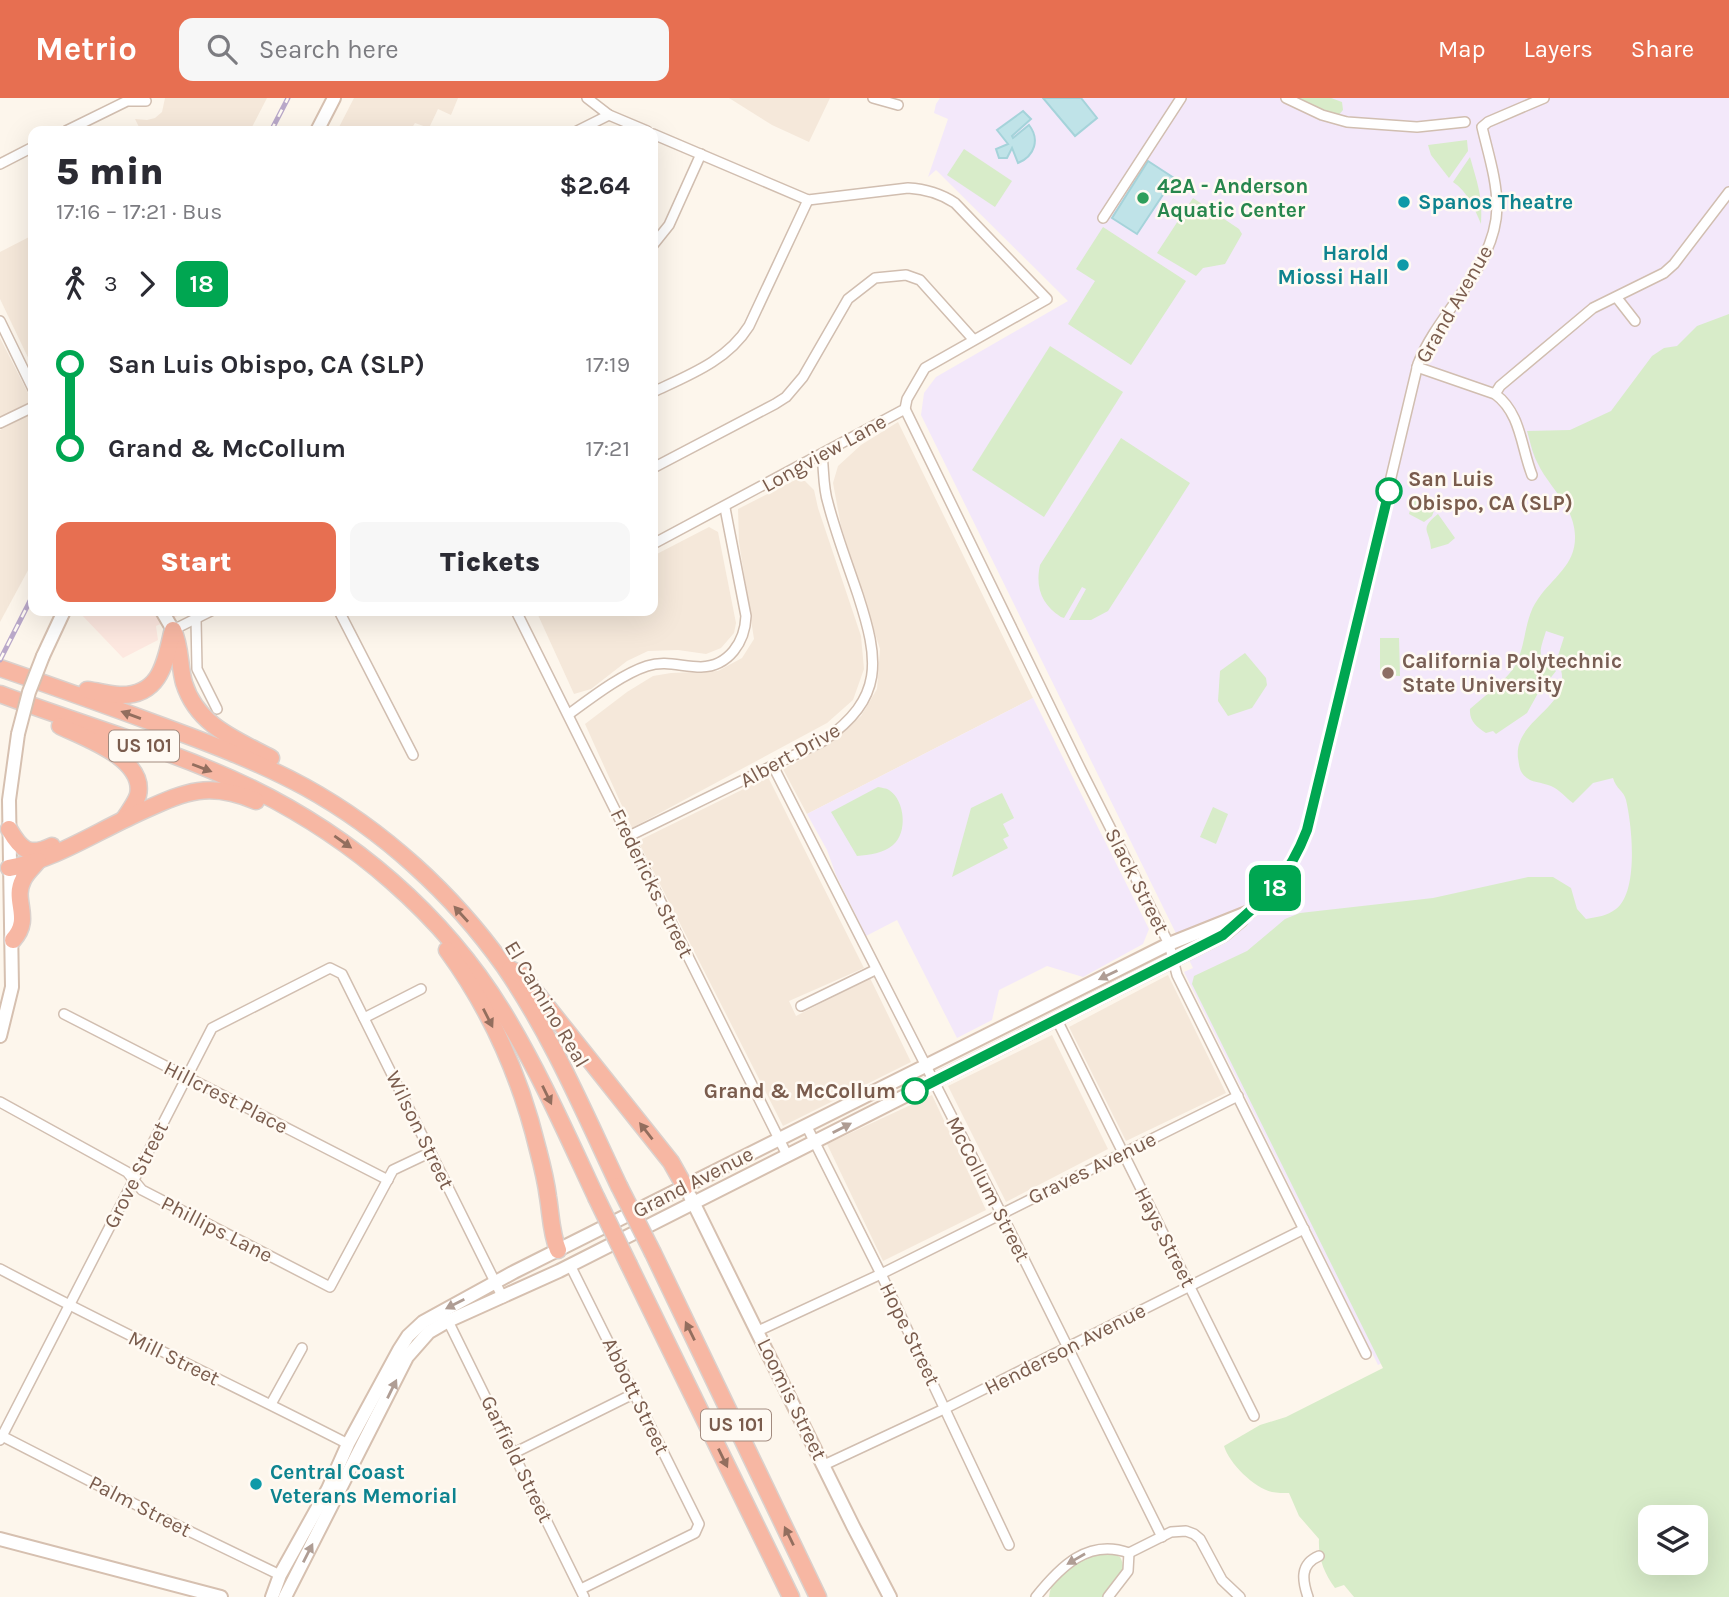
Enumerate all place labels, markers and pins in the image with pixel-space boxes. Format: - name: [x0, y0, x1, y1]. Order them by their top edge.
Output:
- place label: 42A - Anderson Aquatic Center: [1157, 174, 1308, 223]
- marker: 42A - Anderson Aquatic Center: [1135, 190, 1151, 206]
- place label: Spanos Theatre: [1418, 190, 1573, 214]
- marker: Spanos Theatre: [1396, 194, 1412, 210]
- place label: Harold Miossi Hall: [1278, 241, 1389, 289]
- marker: Harold Miossi Hall: [1395, 257, 1411, 273]
- place label: San Luis Obispo, CA (SLP): [1408, 467, 1573, 515]
- marker: San Luis Obispo, CA (SLP): [1376, 478, 1402, 504]
- place label: California Polytechnic State University: [1402, 649, 1622, 697]
- marker: California Polytechnic State University: [1380, 665, 1396, 681]
- marker: Grand & McCollum: [902, 1078, 928, 1104]
- place label: Grand & McCollum: [704, 1079, 896, 1103]
- place label: Central Coast Veterans Memorial: [270, 1460, 457, 1508]
- marker: Central Coast Veterans Memorial: [248, 1476, 264, 1492]

